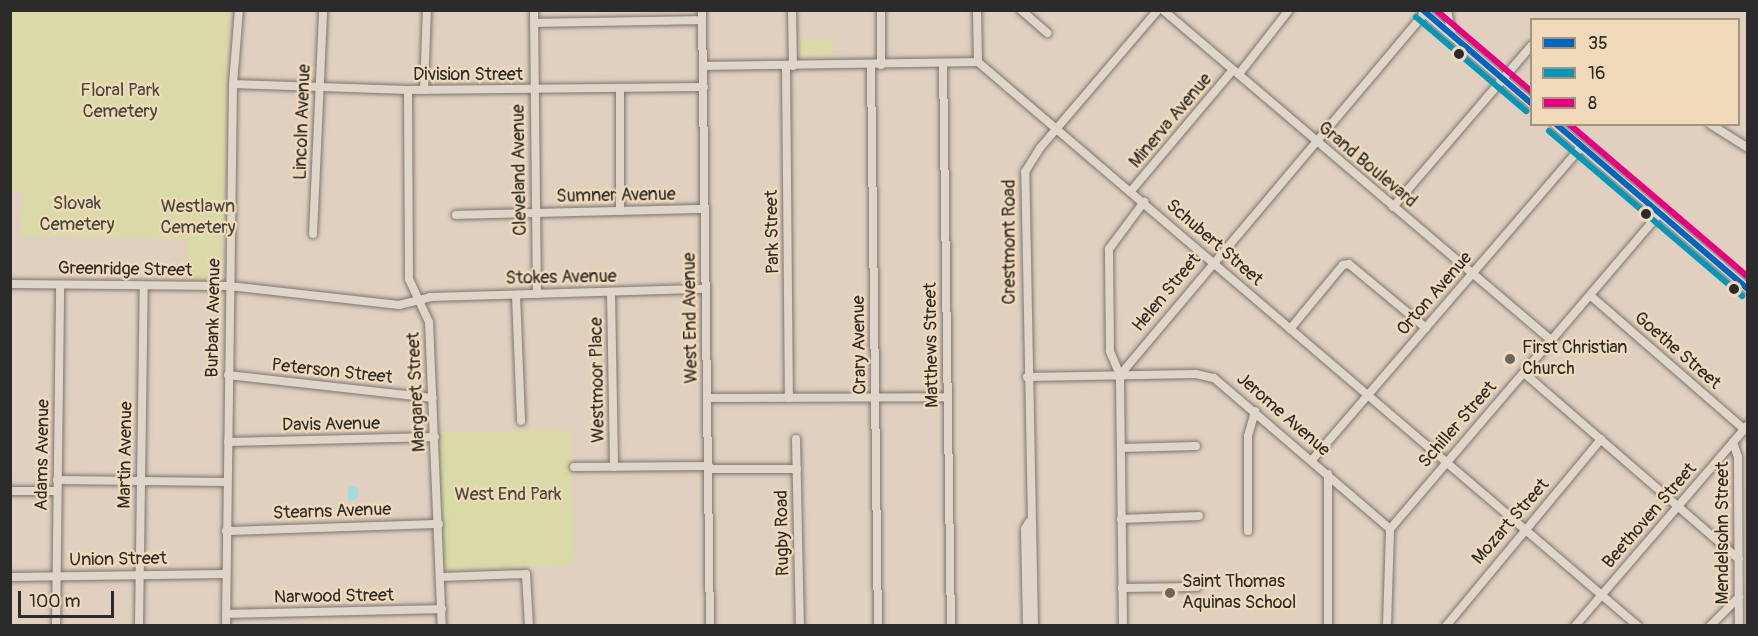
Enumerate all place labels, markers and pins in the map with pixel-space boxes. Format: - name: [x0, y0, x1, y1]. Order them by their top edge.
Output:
- unlabelled marker: [1453, 48, 1465, 60]
- unlabelled marker: [1640, 208, 1652, 220]
- unlabelled marker: [1728, 283, 1740, 295]
- place label: First Christian Church: [1522, 338, 1627, 380]
- marker: First Christian Church: [1503, 352, 1517, 366]
- place label: Saint Thomas Aquinas School: [1182, 572, 1296, 614]
- marker: Saint Thomas Aquinas School: [1163, 586, 1177, 600]

